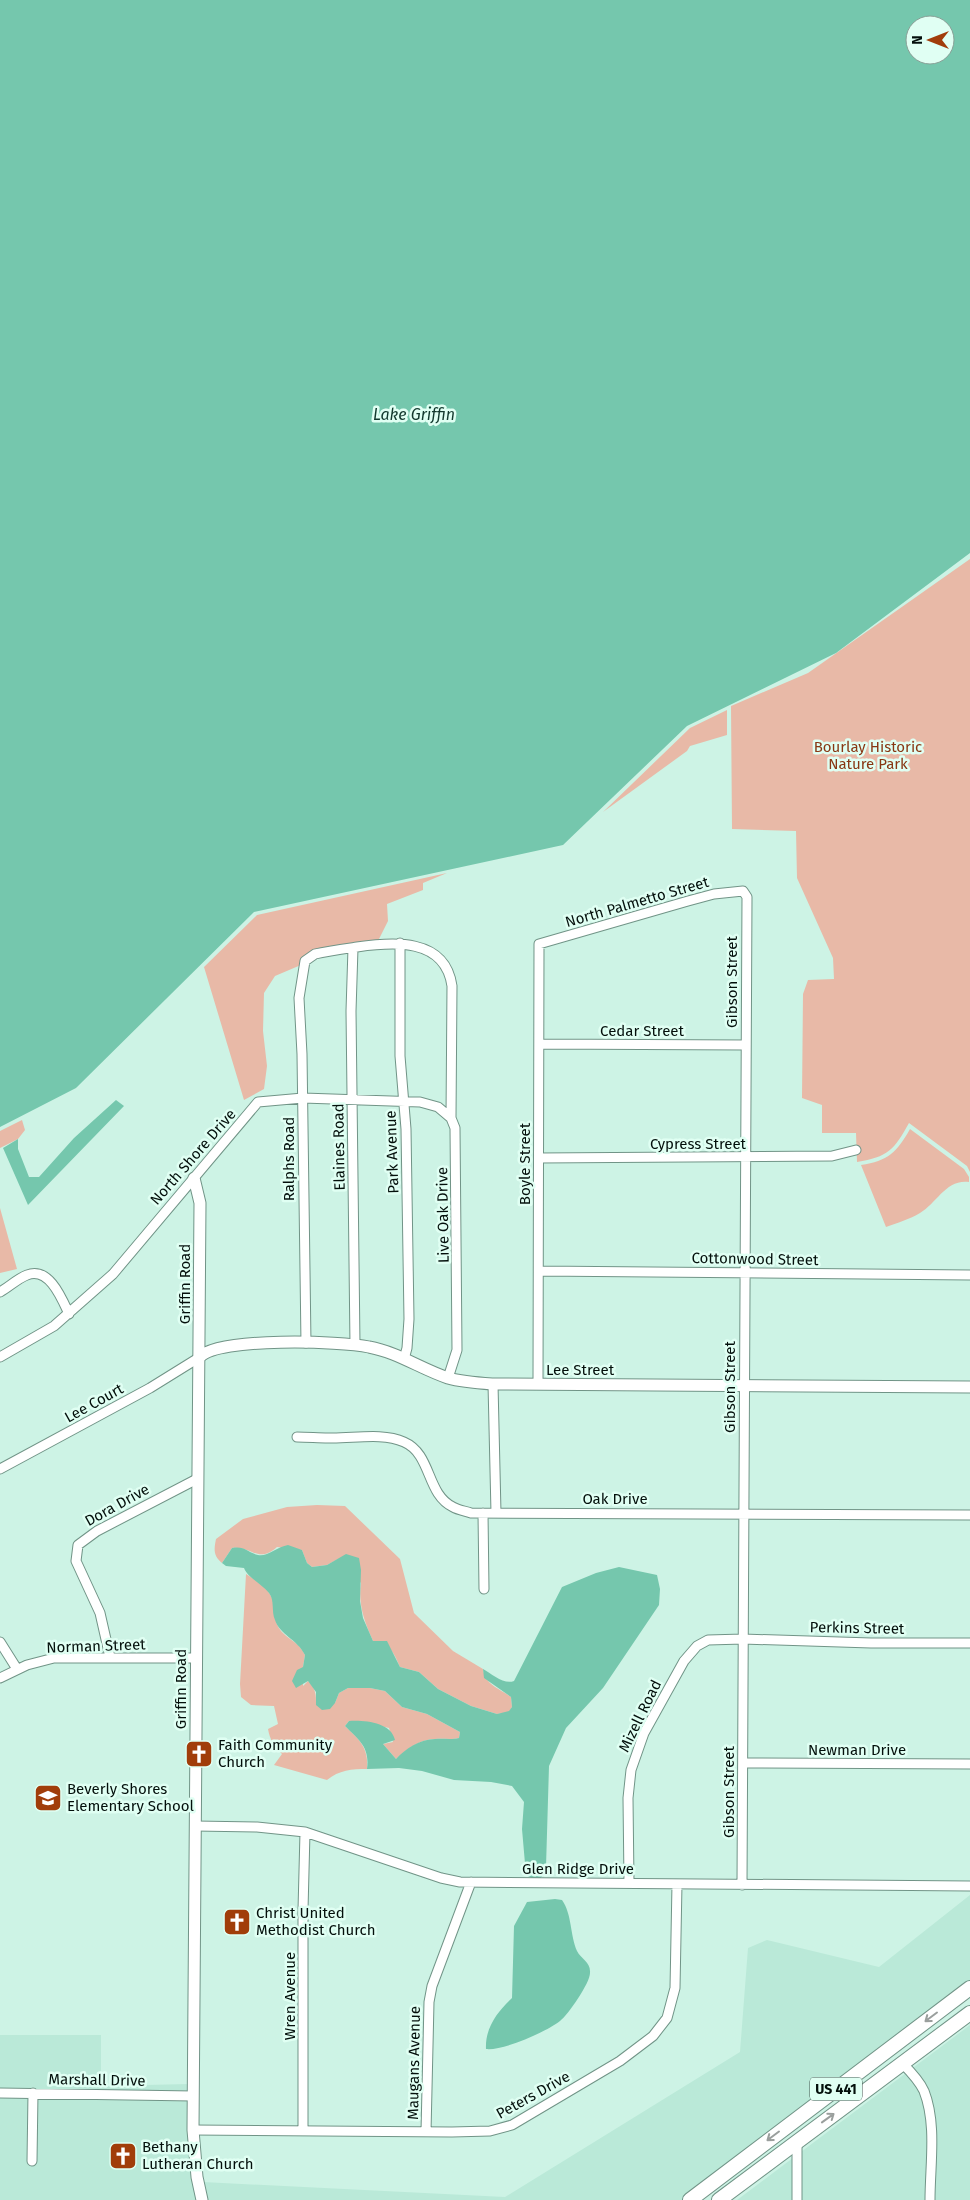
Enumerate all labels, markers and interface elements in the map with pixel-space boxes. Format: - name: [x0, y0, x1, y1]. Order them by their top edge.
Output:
- north arrow: [905, 15, 955, 65]
- text: N: [909, 35, 926, 45]
- water label: Lake Griffin: [373, 405, 455, 424]
- park label: Bourlay Historic Nature Park: [814, 738, 922, 773]
- street label: North Palmetto Street: [563, 873, 711, 931]
- street label: Gibson Street: [723, 936, 741, 1028]
- street label: Cedar Street: [600, 1022, 685, 1040]
- street label: Elaines Road: [329, 1103, 349, 1191]
- street label: North Shore Drive: [146, 1105, 240, 1209]
- street label: Park Avenue: [382, 1110, 402, 1194]
- street label: Ralphs Road: [280, 1117, 298, 1201]
- street label: Boyle Street: [516, 1122, 534, 1205]
- street label: Cypress Street: [650, 1135, 747, 1153]
- street label: Live Oak Drive: [433, 1167, 453, 1263]
- street label: Griffin Road: [176, 1244, 194, 1324]
- street label: Cottonwood Street: [691, 1249, 819, 1269]
- street label: Gibson Street: [721, 1341, 739, 1433]
- street label: Lee Street: [546, 1361, 615, 1379]
- street label: Lee Court: [62, 1379, 127, 1426]
- street label: Dora Drive: [82, 1480, 152, 1530]
- street label: Oak Drive: [582, 1490, 648, 1508]
- street label: Perkins Street: [810, 1618, 905, 1638]
- street label: Norman Street: [46, 1635, 146, 1657]
- street label: Griffin Road: [172, 1649, 190, 1729]
- street label: Mizell Road: [615, 1677, 665, 1755]
- place label: Faith Community Church: [218, 1736, 333, 1771]
- church icon: Faith Community Church: [184, 1739, 214, 1769]
- street label: Newman Drive: [808, 1741, 906, 1759]
- street label: Gibson Street: [720, 1746, 738, 1838]
- place label: Beverly Shores Elementary School: [67, 1780, 195, 1815]
- school or university icon: Beverly Shores Elementary School: [33, 1783, 63, 1813]
- street label: Glen Ridge Drive: [522, 1860, 634, 1878]
- place label: Christ United Methodist Church: [256, 1904, 375, 1939]
- church icon: Christ United Methodist Church: [222, 1907, 252, 1937]
- street label: Wren Avenue: [281, 1952, 299, 2040]
- street label: Maugans Avenue: [404, 2006, 424, 2120]
- one-way arrow: [925, 2012, 938, 2023]
- street label: Peters Drive: [493, 2067, 573, 2123]
- street label: Marshall Drive: [48, 2070, 146, 2090]
- road number: US 441: [810, 2078, 862, 2100]
- one-way arrow: [821, 2112, 834, 2123]
- one-way arrow: [766, 2131, 780, 2141]
- place label: Bethany Lutheran Church: [142, 2138, 254, 2173]
- church icon: Bethany Lutheran Church: [108, 2141, 138, 2171]

